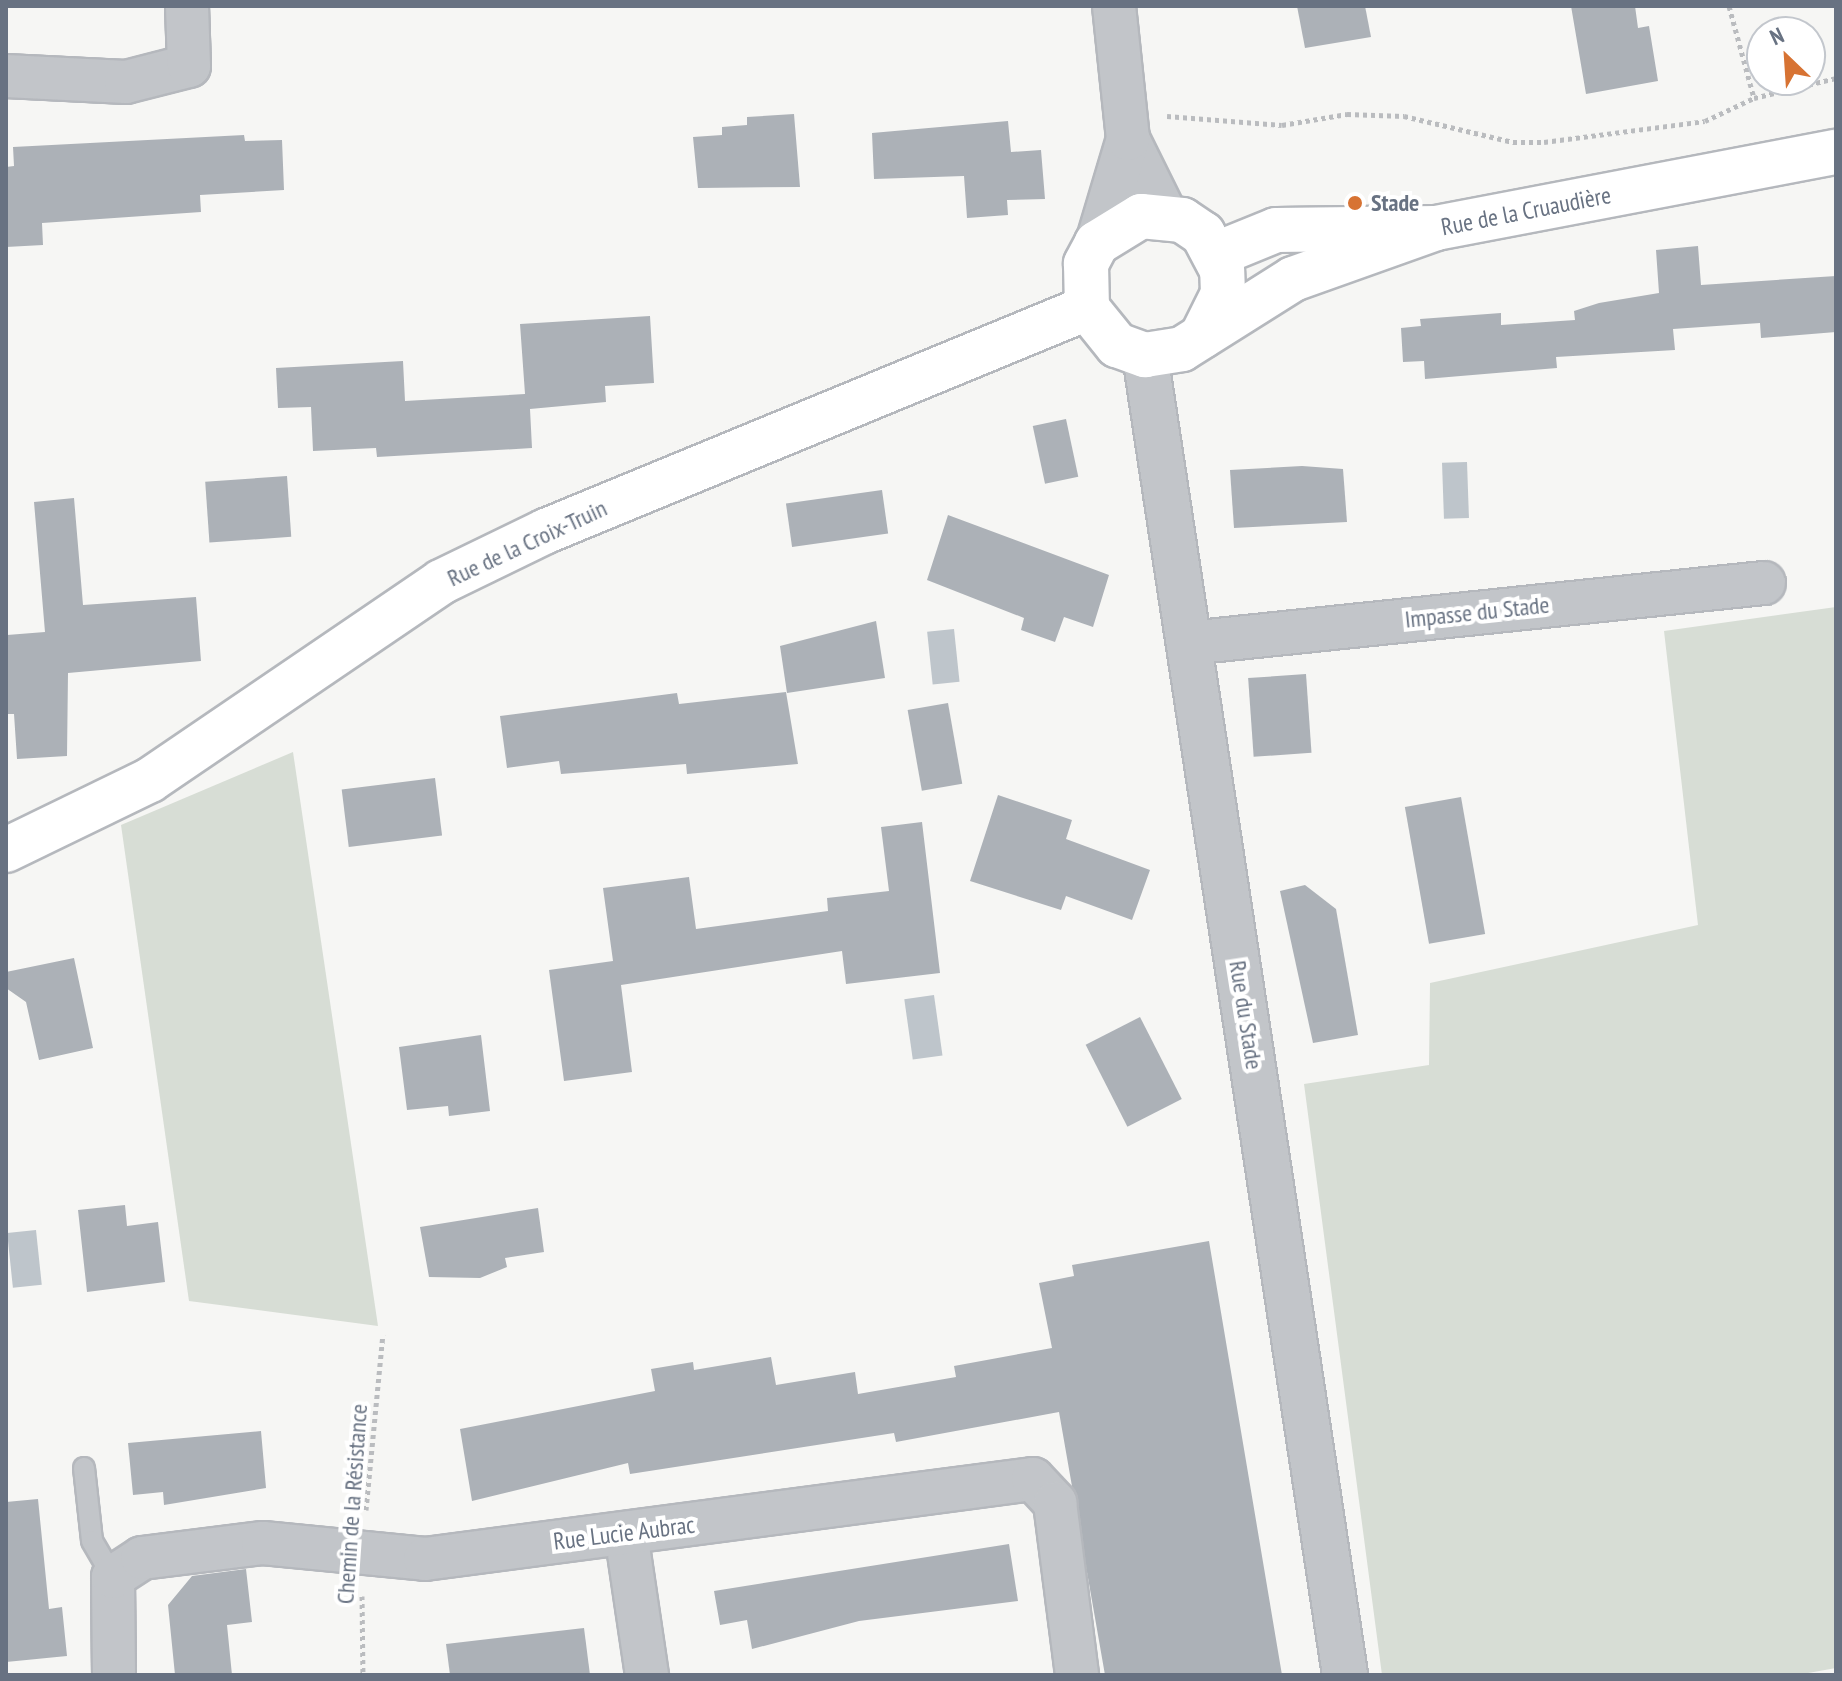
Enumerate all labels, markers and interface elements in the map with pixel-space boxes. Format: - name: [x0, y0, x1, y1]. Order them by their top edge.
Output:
- north arrow: [1746, 16, 1826, 96]
- text: N: [1765, 21, 1788, 51]
- street label: Rue de la Cruaudière: [1439, 180, 1613, 242]
- place label: Stade: [1371, 189, 1419, 217]
- marker: Stade: [1346, 194, 1364, 212]
- street label: Rue de la Croix-Truin: [443, 494, 611, 592]
- street label: Impasse du Stade: [1403, 590, 1551, 634]
- street label: Rue du Stade: [1223, 959, 1269, 1071]
- street label: Chemin de la Résistance: [331, 1403, 373, 1605]
- street label: Rue Lucie Aubrac: [551, 1510, 697, 1556]

